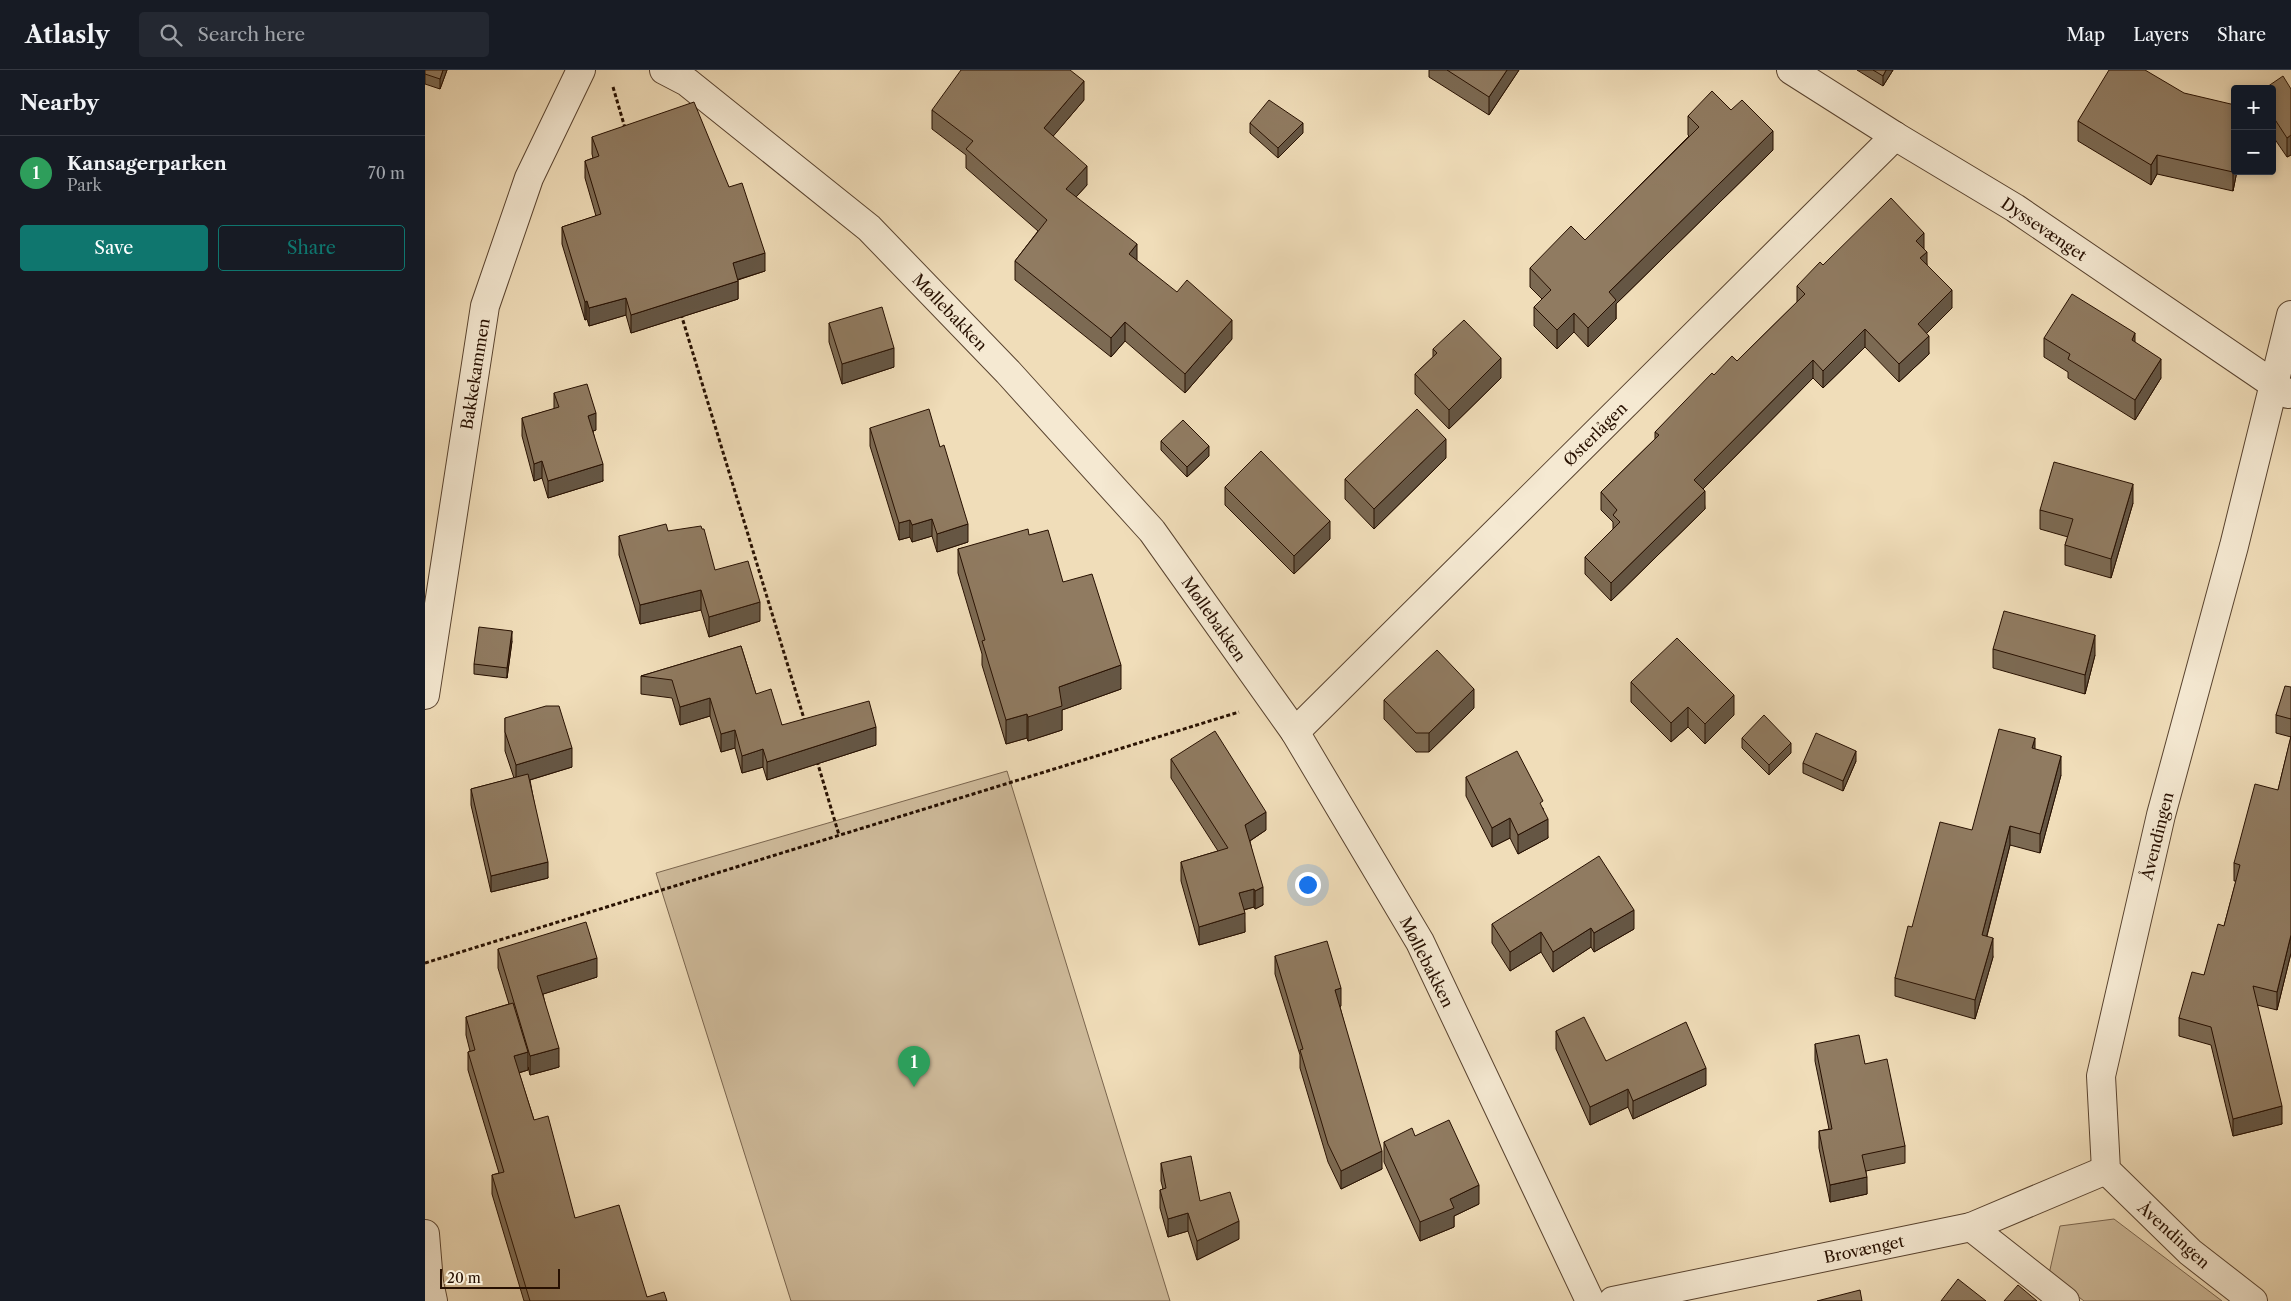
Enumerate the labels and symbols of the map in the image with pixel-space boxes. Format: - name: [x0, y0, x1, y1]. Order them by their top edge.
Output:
- street label: Dyssevænget: [1997, 193, 2091, 265]
- street label: Møllebakken: [908, 269, 992, 355]
- street label: Bakkekammen: [456, 317, 494, 431]
- street label: Østerlågen: [1559, 398, 1631, 470]
- street label: Møllebakken: [1177, 573, 1251, 665]
- street label: Åvendingen: [2136, 790, 2178, 883]
- your location: [1295, 872, 1321, 898]
- street label: Møllebakken: [1396, 913, 1458, 1011]
- pin: 1: [898, 1046, 930, 1087]
- street label: Åvendingen: [2133, 1197, 2214, 1273]
- street label: Brovænget: [1822, 1231, 1906, 1267]
- scale bar: [440, 1266, 560, 1289]

